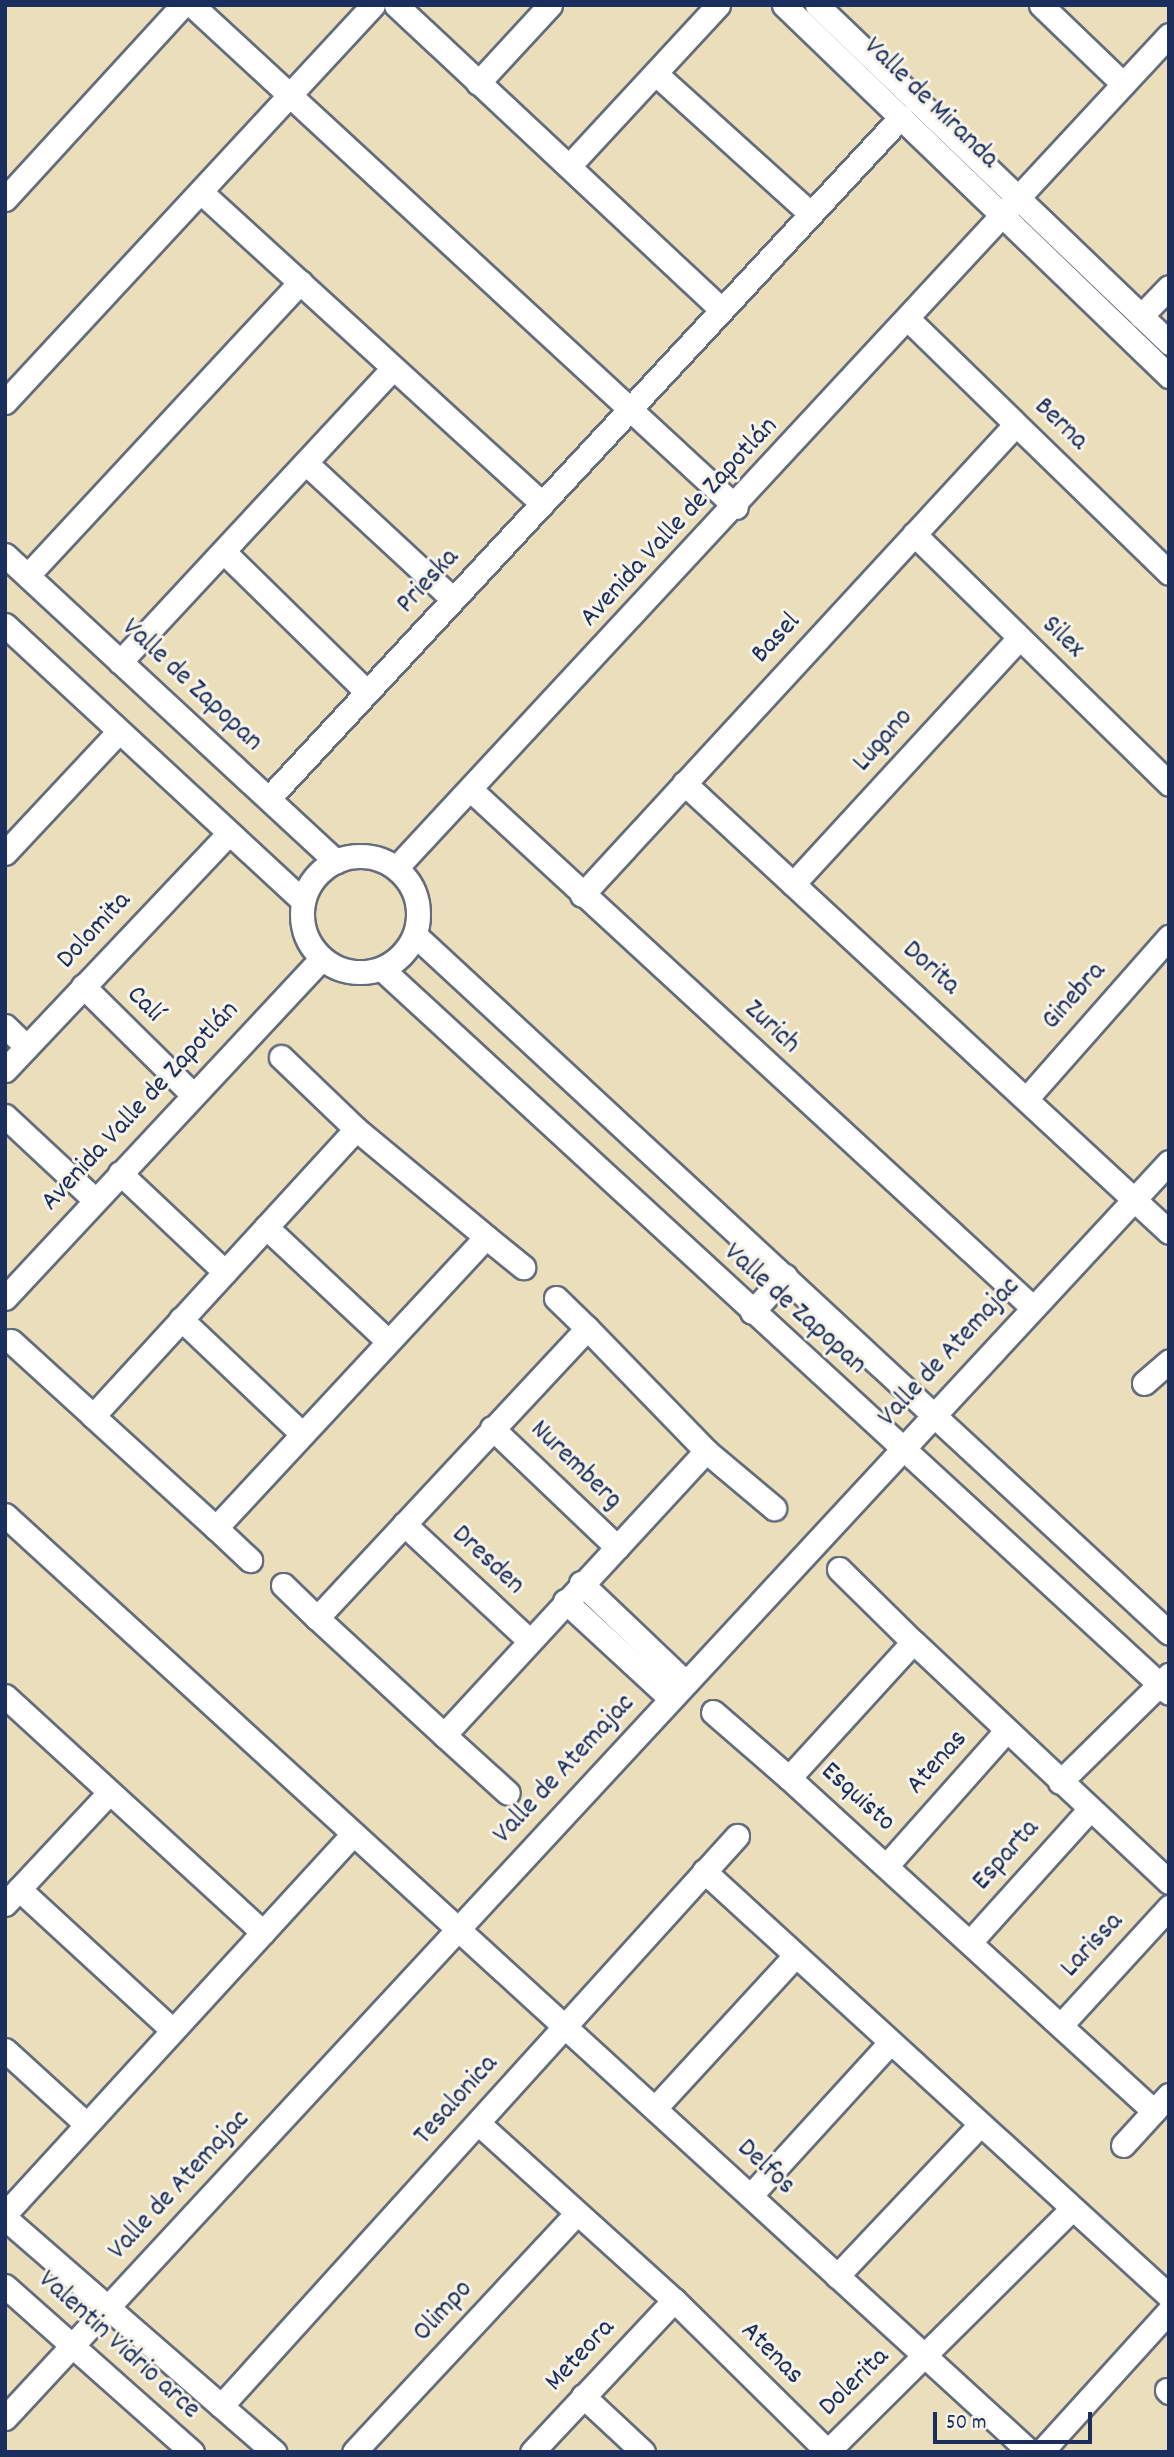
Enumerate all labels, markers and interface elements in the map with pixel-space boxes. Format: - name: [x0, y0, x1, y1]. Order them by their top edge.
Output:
- street label: Valle de Miranda: [855, 31, 1005, 177]
- street label: Berna: [1026, 391, 1094, 459]
- street label: Avenida Valle de Zapotlán: [574, 411, 786, 635]
- street label: Prieska: [390, 542, 468, 622]
- street label: Basel: [745, 607, 809, 671]
- street label: Silex: [1033, 610, 1091, 666]
- street label: Valle de Zapopan: [114, 612, 268, 760]
- street label: Lugano: [847, 702, 921, 780]
- street label: Dolomita: [51, 885, 139, 977]
- street label: Dorita: [894, 934, 966, 1004]
- street label: Ginebra: [1036, 956, 1114, 1038]
- street label: Calí: [118, 979, 170, 1031]
- street label: Zurich: [736, 994, 806, 1062]
- street label: Avenida Valle de Zapotlán: [35, 995, 247, 1219]
- street label: Valle de Zapopan: [716, 1237, 872, 1383]
- street label: Valle de Atemajac: [872, 1271, 1028, 1435]
- street label: Nuremberg: [522, 1414, 628, 1518]
- street label: Dresden: [444, 1519, 530, 1603]
- street label: Valle de Atemajac: [487, 1688, 643, 1852]
- street label: Atenas: [900, 1724, 976, 1802]
- street label: Esquisto: [813, 1756, 901, 1840]
- street label: Esparta: [966, 1813, 1048, 1899]
- street label: Larissa: [1055, 1906, 1131, 1986]
- street label: Tesalonica: [408, 2049, 506, 2153]
- street label: Valle de Atemajac: [102, 2104, 258, 2268]
- street label: Delfos: [729, 2133, 801, 2203]
- street label: Valentin Vidrio arce: [30, 2264, 206, 2428]
- street label: Olimpo: [407, 2274, 481, 2350]
- street label: Meteora: [539, 2313, 623, 2399]
- street label: Atenas: [732, 2315, 810, 2393]
- street label: Dolerita: [813, 2341, 897, 2425]
- scale bar: [936, 2398, 1095, 2442]
- text: 50 m: [946, 2409, 986, 2439]

